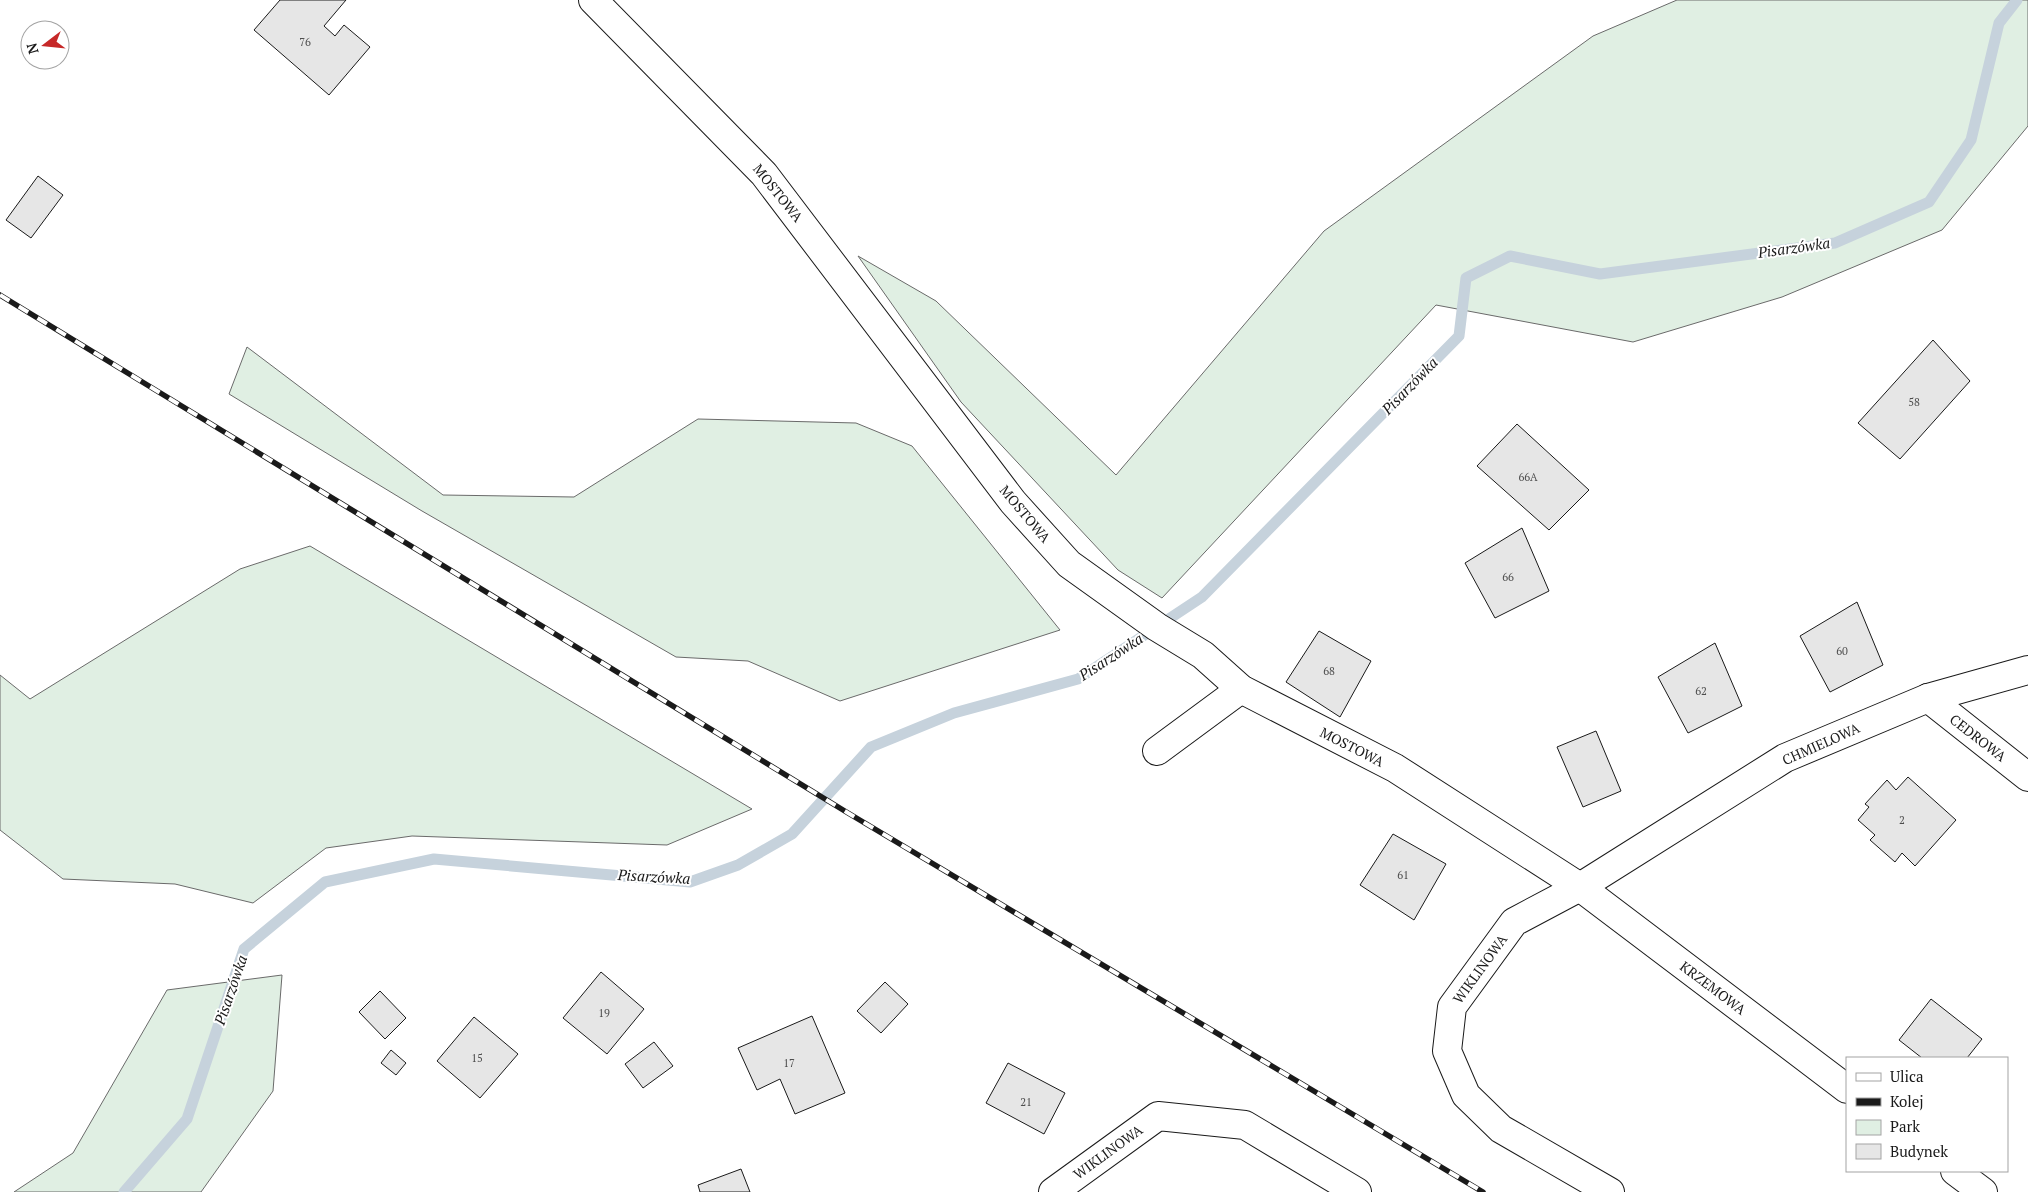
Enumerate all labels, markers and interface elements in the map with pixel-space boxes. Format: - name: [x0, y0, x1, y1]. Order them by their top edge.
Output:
- north arrow: [20, 20, 70, 70]
- house number: 76: [299, 35, 311, 49]
- text: N: [21, 41, 43, 56]
- street label: MOSTOWA: [749, 160, 808, 226]
- water label: Pisarzówka: [1756, 232, 1831, 262]
- water label: Pisarzówka: [1376, 352, 1442, 419]
- house number: 58: [1908, 395, 1920, 409]
- house number: 66A: [1518, 470, 1538, 484]
- street label: MOSTOWA: [996, 481, 1055, 547]
- house number: 66: [1502, 570, 1514, 584]
- water label: Pisarzówka: [1074, 628, 1146, 685]
- house number: 60: [1836, 644, 1848, 658]
- house number: 68: [1323, 664, 1335, 678]
- house number: 62: [1695, 684, 1707, 698]
- street label: CEDROWA: [1946, 710, 2011, 766]
- street label: CHMIELOWA: [1779, 718, 1863, 769]
- street label: MOSTOWA: [1317, 722, 1388, 771]
- house number: 2: [1899, 813, 1905, 827]
- water label: Pisarzówka: [616, 864, 691, 888]
- house number: 61: [1397, 868, 1409, 882]
- street label: WIKLINOWA: [1448, 930, 1511, 1007]
- water label: Pisarzówka: [208, 952, 251, 1028]
- street label: KRZEMOWA: [1676, 957, 1751, 1019]
- house number: 19: [598, 1006, 610, 1020]
- house number: 15: [471, 1051, 483, 1065]
- house number: 17: [783, 1056, 795, 1070]
- legend: [1846, 1057, 2008, 1172]
- text: Ulica: [1890, 1066, 1924, 1086]
- text: Kolej: [1890, 1091, 1924, 1111]
- house number: 21: [1020, 1095, 1032, 1109]
- text: Park: [1890, 1116, 1920, 1136]
- street label: WIKLINOWA: [1069, 1120, 1146, 1183]
- text: Budynek: [1890, 1141, 1948, 1161]

